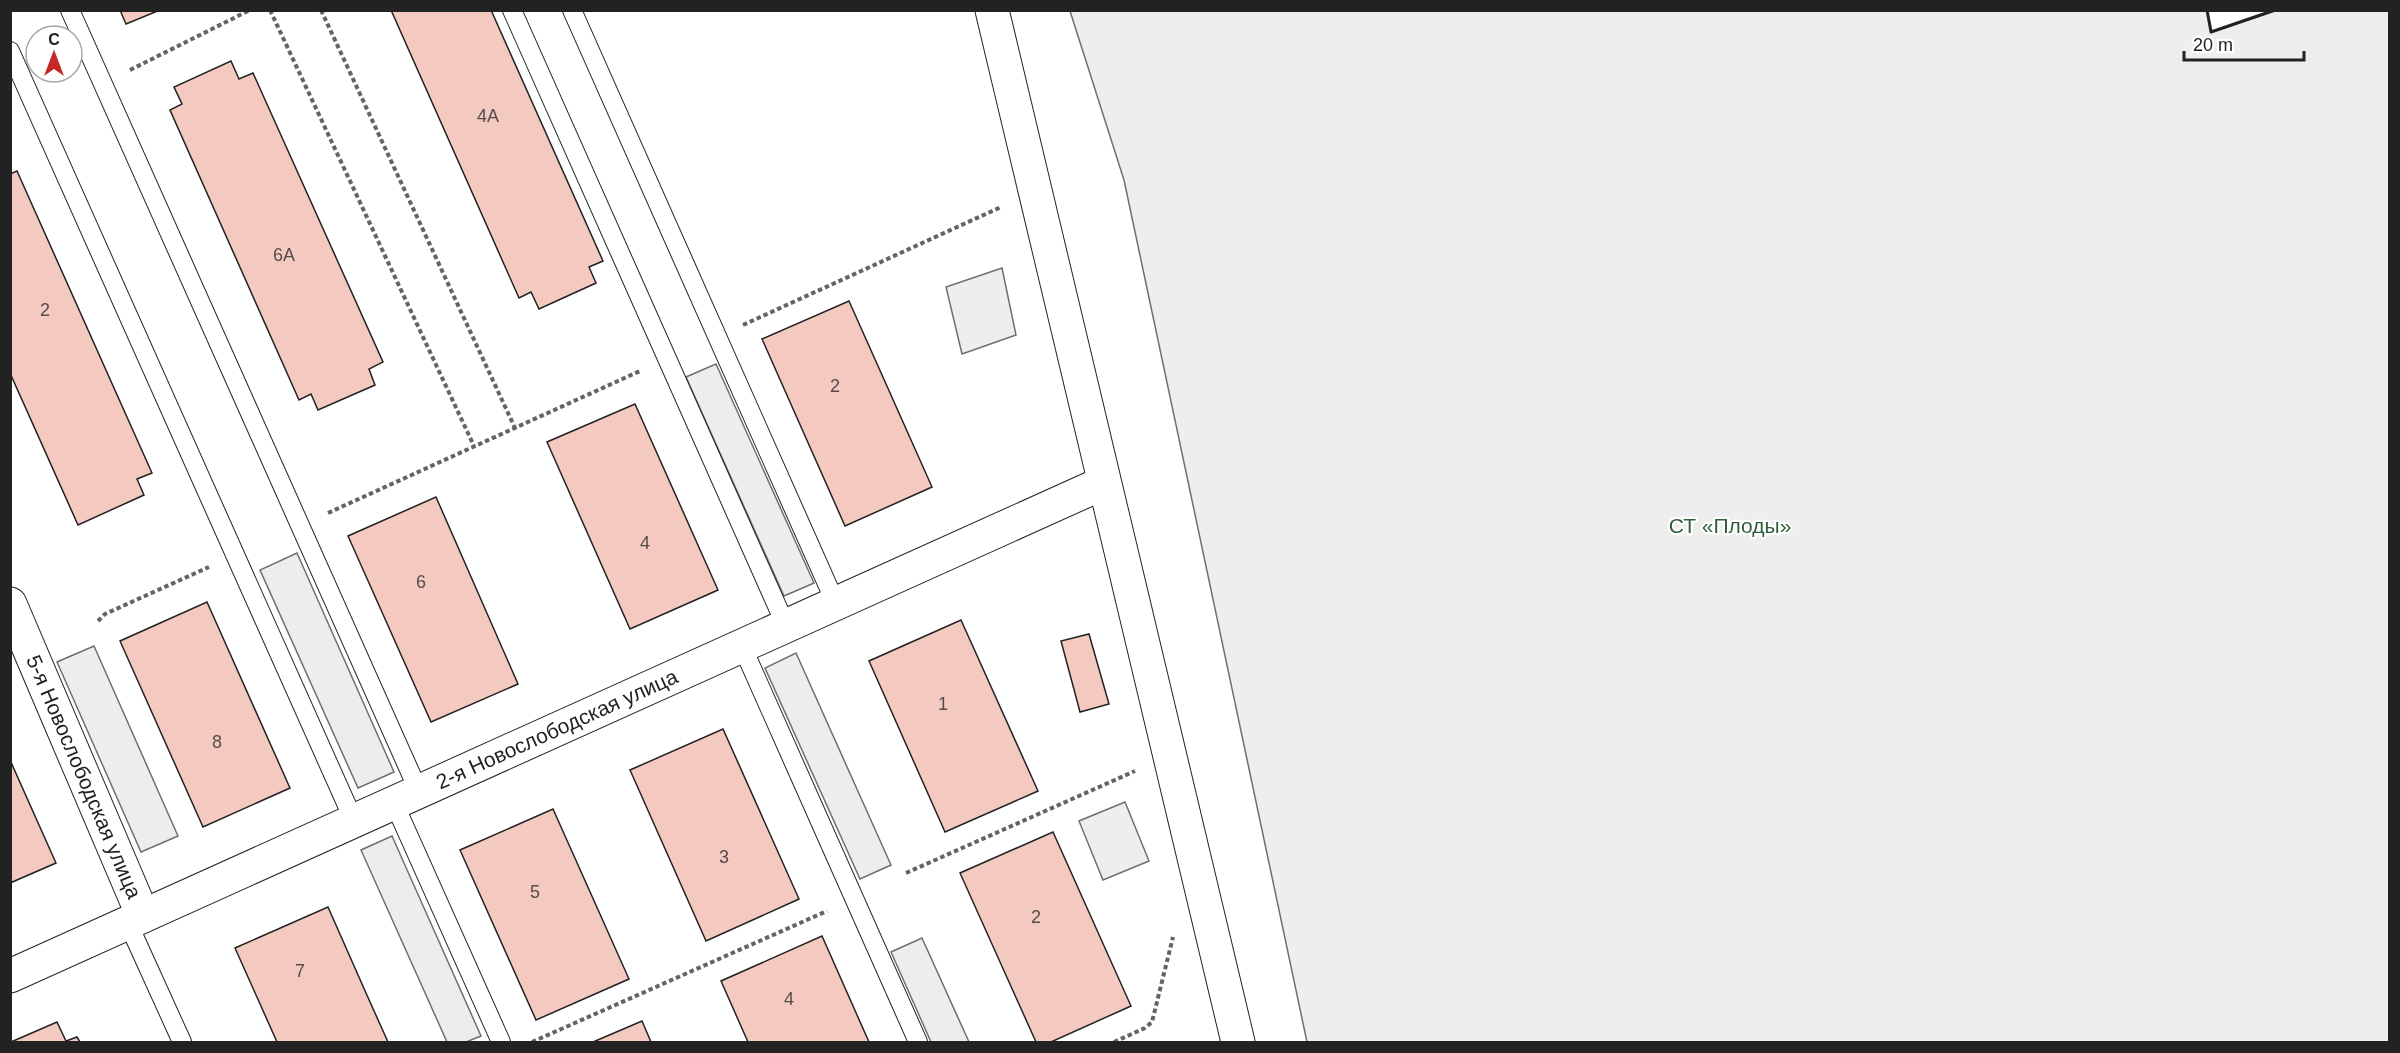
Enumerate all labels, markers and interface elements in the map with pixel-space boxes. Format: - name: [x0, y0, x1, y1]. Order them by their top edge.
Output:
- north arrow: [24, 24, 84, 84]
- scale bar: [2184, 24, 2304, 62]
- text: С: [48, 31, 60, 48]
- text: 20 m: [2193, 35, 2233, 55]
- house number: 4А: [477, 106, 499, 126]
- house number: 6А: [273, 245, 295, 265]
- house number: 2: [40, 300, 50, 320]
- house number: 2: [830, 376, 840, 396]
- park label: СТ «Плоды»: [1669, 514, 1791, 537]
- house number: 4: [640, 533, 650, 553]
- house number: 6: [416, 572, 426, 592]
- street label: 5-я Новослободская улица: [22, 652, 146, 902]
- street label: 2-я Новослободская улица: [432, 664, 681, 793]
- house number: 1: [938, 694, 948, 714]
- house number: 8: [212, 732, 222, 752]
- house number: 3: [719, 847, 729, 867]
- house number: 5: [530, 882, 540, 902]
- house number: 2: [1031, 907, 1041, 927]
- house number: 7: [295, 961, 305, 981]
- house number: 4: [784, 989, 794, 1009]

